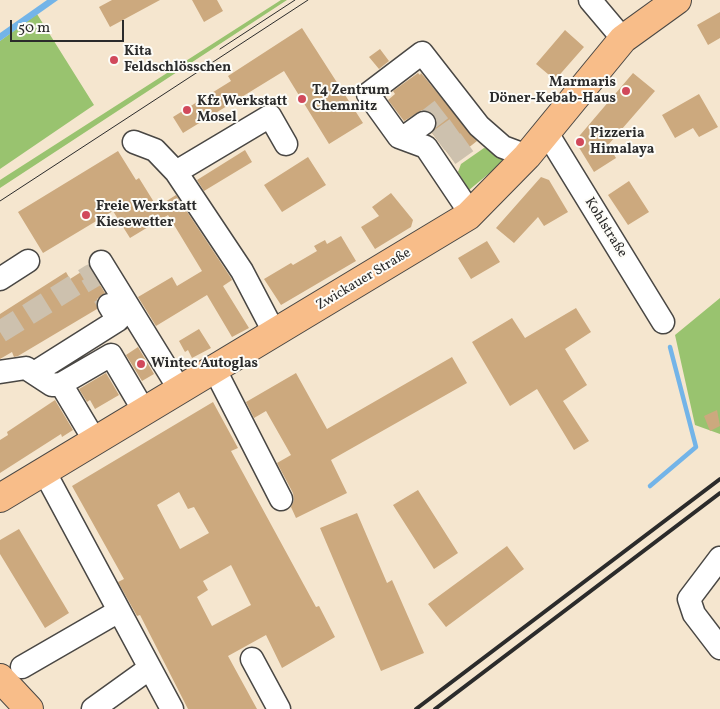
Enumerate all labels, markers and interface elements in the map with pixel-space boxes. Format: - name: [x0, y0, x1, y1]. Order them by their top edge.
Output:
- scale bar: [12, 10, 126, 42]
- text: 50 m: [18, 18, 50, 39]
- place label: Kita Feldschlösschen: [124, 44, 231, 76]
- marker: Kita Feldschlösschen: [108, 54, 120, 66]
- place label: Marmaris Döner-Kebab-Haus: [489, 75, 616, 108]
- place label: T4 Zentrum Chemnitz: [312, 83, 390, 115]
- marker: Marmaris Döner-Kebab-Haus: [620, 85, 632, 97]
- marker: T4 Zentrum Chemnitz: [296, 93, 308, 105]
- place label: Kfz Werkstatt Mosel: [197, 94, 287, 126]
- marker: Kfz Werkstatt Mosel: [181, 104, 193, 116]
- place label: Pizzeria Himalaya: [590, 126, 654, 158]
- marker: Pizzeria Himalaya: [574, 136, 586, 148]
- street label: Kohlstraße: [580, 195, 630, 261]
- place label: Freie Werkstatt Kiesewetter: [96, 199, 197, 232]
- marker: Freie Werkstatt Kiesewetter: [80, 209, 92, 221]
- street label: Zwickauer Straße: [314, 245, 414, 315]
- place label: Wintec Autoglas: [151, 356, 258, 372]
- marker: Wintec Autoglas: [135, 358, 147, 370]

